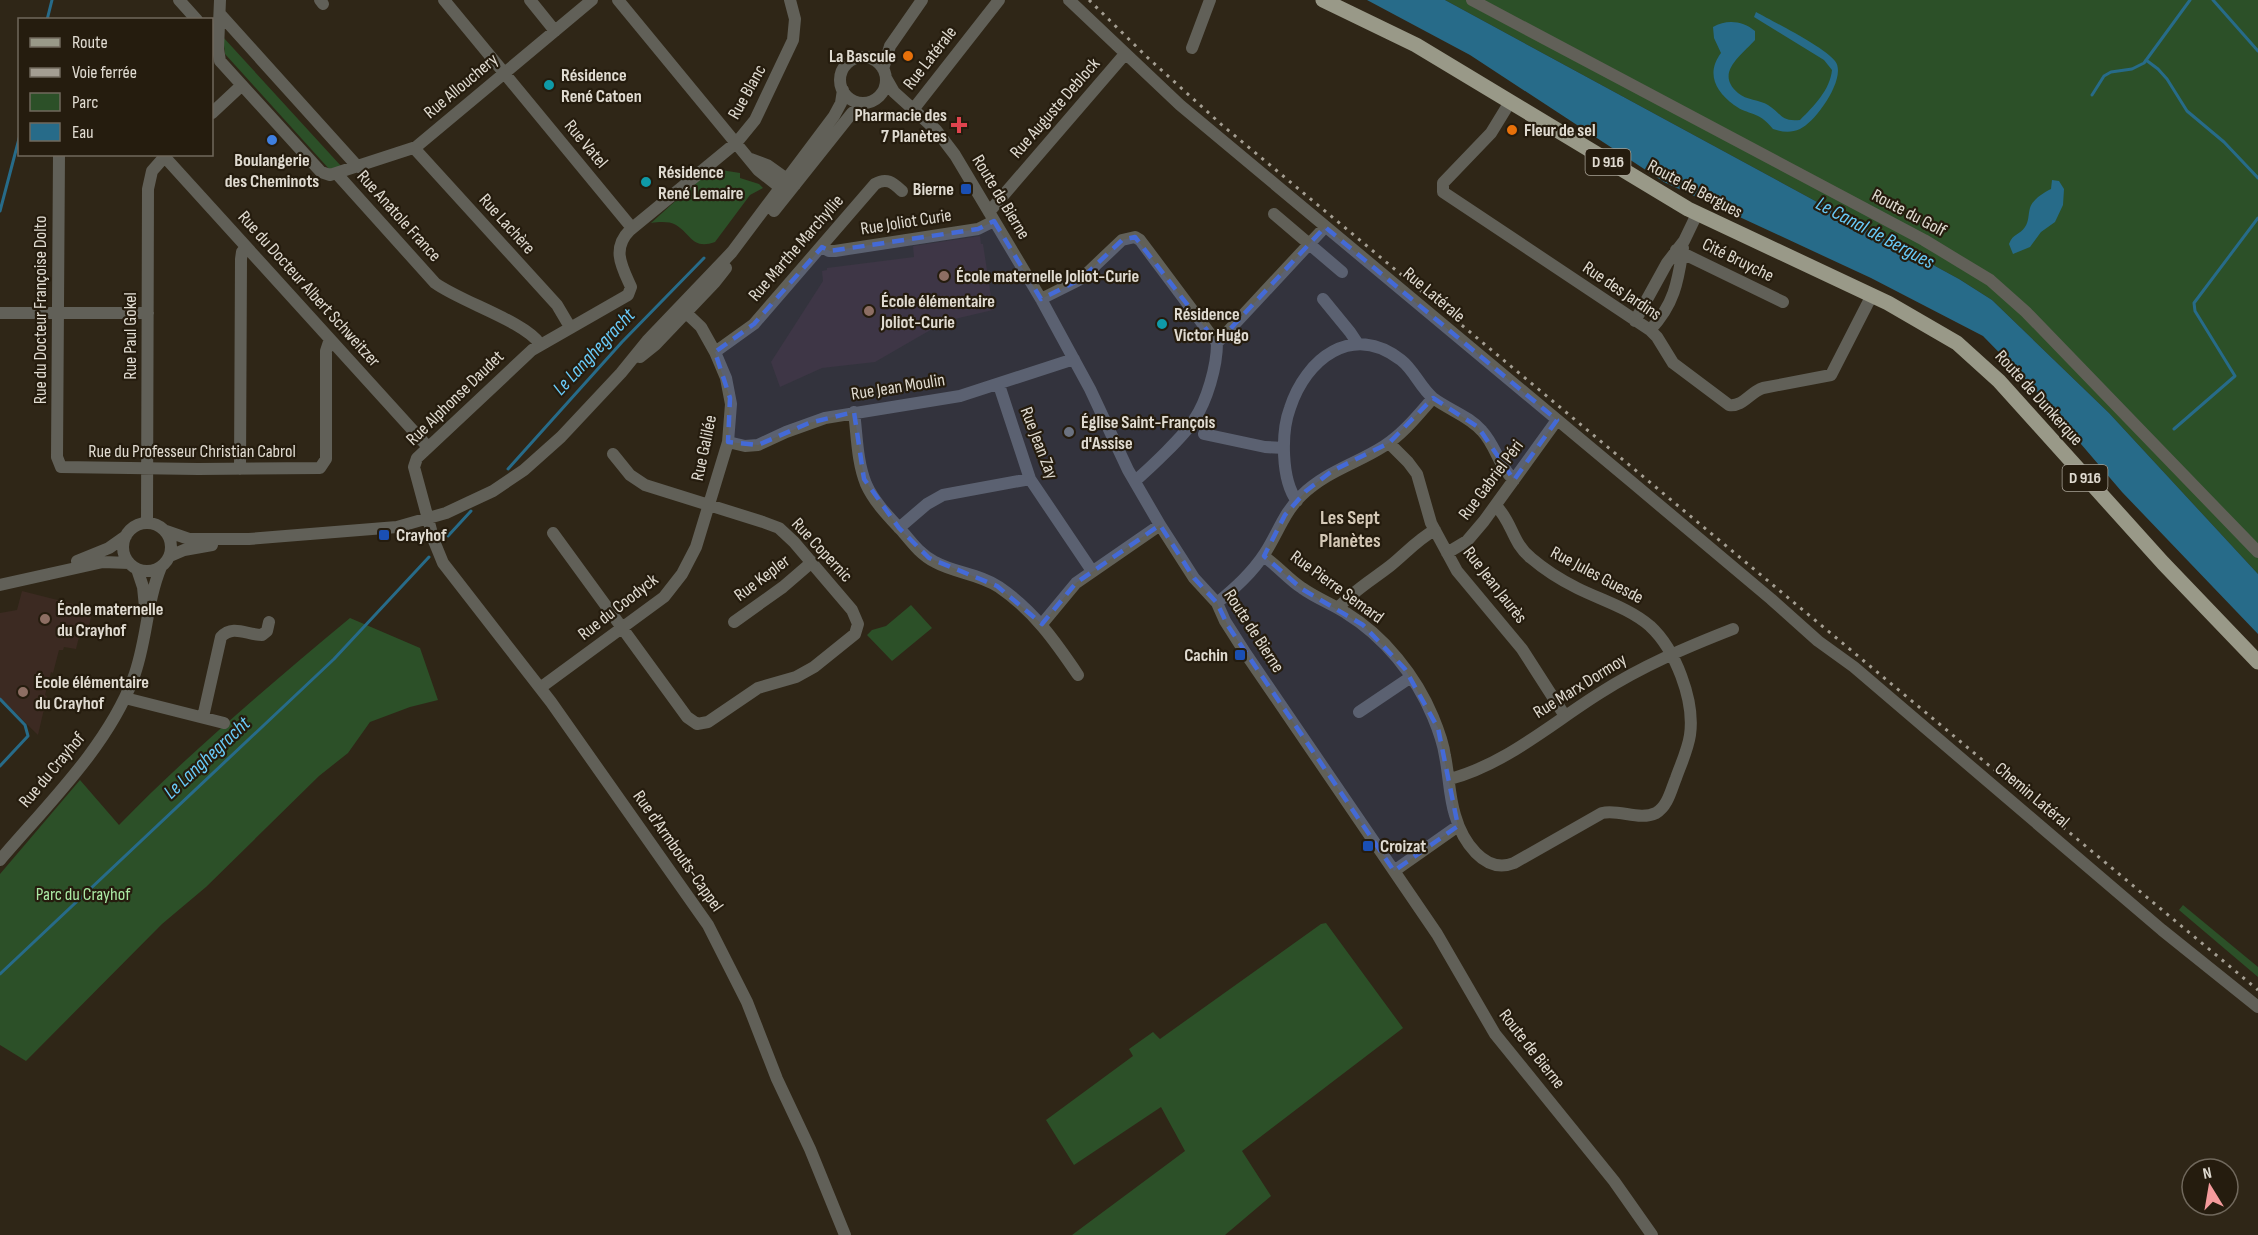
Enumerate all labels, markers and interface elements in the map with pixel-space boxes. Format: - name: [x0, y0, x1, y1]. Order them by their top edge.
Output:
- legend: [18, 18, 213, 156]
- street label: Rue Latérale: [899, 22, 961, 94]
- text: Route: [72, 32, 108, 53]
- place label: La Bascule: [829, 46, 896, 67]
- street label: Rue Allouchery: [420, 49, 502, 123]
- marker: La Bascule: [901, 49, 915, 63]
- street label: Rue Auguste Deblock: [1006, 53, 1104, 163]
- street label: Rue Blanc: [723, 61, 771, 123]
- text: Voie ferrée: [72, 62, 137, 83]
- place label: Résidence René Catoen: [561, 65, 642, 107]
- marker: Résidence René Catoen: [542, 78, 556, 92]
- text: Parc: [72, 92, 98, 113]
- place label: Pharmacie des 7 Planètes: [854, 105, 947, 147]
- street label: Rue Vatel: [560, 116, 612, 172]
- marker: Pharmacie des 7 Planètes: [952, 118, 966, 132]
- place label: Fleur de sel: [1524, 120, 1596, 141]
- text: Eau: [72, 122, 94, 143]
- marker: Fleur de sel: [1505, 123, 1519, 137]
- marker: Boulangerie des Cheminots: [265, 133, 279, 147]
- road number: D 916: [1586, 149, 1630, 175]
- place label: Boulangerie des Cheminots: [225, 150, 319, 192]
- street label: Route de Bierne: [968, 151, 1034, 243]
- street label: Route de Bergues: [1644, 155, 1746, 223]
- place label: Résidence René Lemaire: [658, 162, 744, 204]
- street label: Rue Anatole France: [353, 166, 445, 266]
- marker: Résidence René Lemaire: [639, 175, 653, 189]
- place label: Bierne: [913, 179, 954, 200]
- marker: Bierne: [959, 182, 973, 196]
- street label: Route du Golf: [1868, 185, 1951, 242]
- street label: Rue Lachère: [475, 190, 539, 258]
- street label: Rue Marthe Marchyllie: [744, 190, 848, 306]
- water label: Le Canal de Bergues: [1812, 192, 1938, 274]
- street label: Rue Joliot Curie: [859, 204, 953, 240]
- street label: Rue du Docteur Albert Schweitzer: [233, 207, 385, 371]
- street label: Rue du Docteur Françoise Dolto: [30, 216, 51, 404]
- street label: Cité Bruyche: [1699, 234, 1777, 286]
- street label: Rue des Jardins: [1579, 257, 1665, 325]
- street label: Rue Latérale: [1399, 263, 1469, 327]
- place label: École maternelle Joliot-Curie: [956, 266, 1139, 287]
- marker: École maternelle Joliot-Curie: [937, 269, 951, 283]
- place label: École élémentaire Joliot-Curie: [880, 291, 995, 333]
- street label: Rue Paul Gokel: [120, 292, 141, 380]
- water label: Le Langhegracht: [548, 303, 641, 400]
- marker: École élémentaire Joliot-Curie: [862, 304, 876, 318]
- place label: Résidence Victor Hugo: [1174, 304, 1249, 346]
- marker: Résidence Victor Hugo: [1155, 317, 1169, 331]
- street label: Rue Alphonse Daudet: [402, 346, 509, 450]
- street label: Route de Dunkerque: [1991, 346, 2087, 450]
- street label: Rue Jean Moulin: [850, 369, 946, 405]
- street label: Rue Jean Zay: [1016, 404, 1062, 482]
- place label: Église Saint-François d'Assise: [1081, 412, 1215, 454]
- street label: Rue Galilée: [687, 413, 721, 483]
- marker: Église Saint-François d'Assise: [1062, 425, 1076, 439]
- street label: Rue Gabriel Péri: [1454, 436, 1528, 524]
- street label: Rue du Professeur Christian Cabrol: [88, 441, 296, 462]
- road number: D 916: [2062, 465, 2108, 491]
- district label: Les Sept Planètes: [1319, 506, 1381, 553]
- street label: Rue Copernic: [787, 514, 857, 586]
- place label: Crayhof: [396, 525, 447, 546]
- marker: Crayhof: [377, 528, 391, 542]
- street label: Rue Jules Guesde: [1547, 542, 1647, 608]
- street label: Rue Jean Jaurès: [1459, 543, 1531, 627]
- street label: Rue Pierre Semard: [1286, 546, 1388, 628]
- street label: Rue Kepler: [730, 550, 794, 606]
- street label: Rue du Coodyck: [574, 569, 662, 645]
- street label: Route de Bierne: [1219, 586, 1289, 676]
- place label: École maternelle du Crayhof: [57, 599, 163, 641]
- marker: École maternelle du Crayhof: [38, 612, 52, 626]
- place label: Cachin: [1184, 645, 1228, 666]
- marker: Cachin: [1233, 648, 1247, 662]
- street label: Rue Marx Dormoy: [1530, 649, 1630, 723]
- place label: École élémentaire du Crayhof: [35, 672, 149, 714]
- marker: École élémentaire du Crayhof: [16, 685, 30, 699]
- water label: Le Langhegracht: [159, 711, 256, 804]
- street label: Rue du Crayhof: [15, 728, 90, 812]
- street label: Chemin Latéral: [1991, 758, 2073, 832]
- street label: Rue d'Armbouts-Cappel: [628, 786, 728, 916]
- place label: Croizat: [1380, 836, 1426, 857]
- marker: Croizat: [1361, 839, 1375, 853]
- park label: Parc du Crayhof: [36, 884, 131, 905]
- street label: Route de Bierne: [1495, 1005, 1569, 1093]
- north arrow: [2180, 1157, 2240, 1217]
- text: N: [2201, 1164, 2213, 1184]

